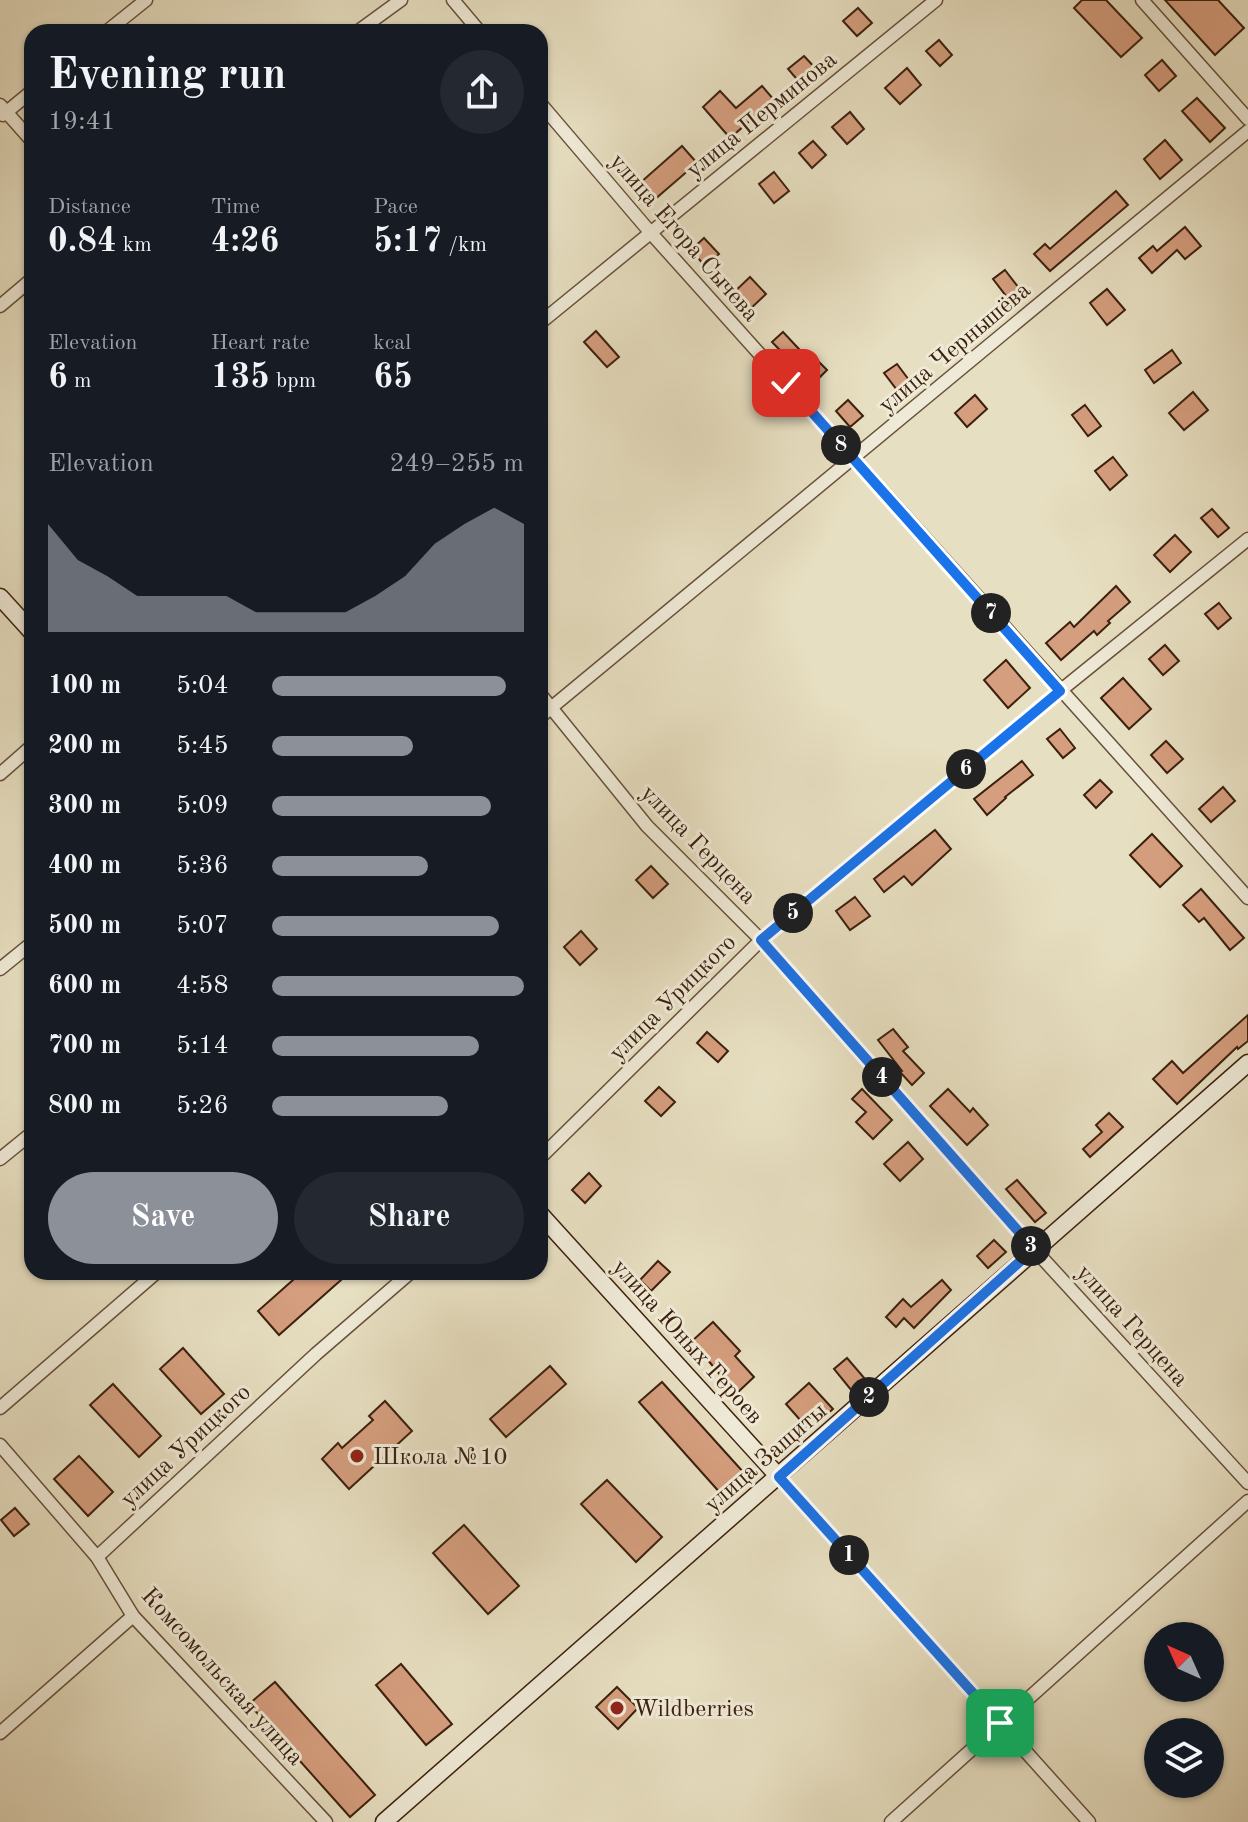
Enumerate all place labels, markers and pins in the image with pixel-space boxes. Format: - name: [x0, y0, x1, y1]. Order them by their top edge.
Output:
- pin: [752, 349, 820, 417]
- pin: 8: [821, 425, 861, 465]
- pin: 7: [971, 593, 1011, 633]
- pin: 6: [946, 749, 986, 789]
- pin: 5: [773, 893, 813, 933]
- pin: 4: [862, 1057, 902, 1097]
- pin: 3: [1011, 1226, 1051, 1266]
- pin: 2: [849, 1377, 889, 1417]
- place label: Школа №10: [373, 1446, 508, 1470]
- marker: Школа №10: [348, 1447, 366, 1465]
- pin: 1: [829, 1535, 869, 1575]
- pin: [966, 1689, 1034, 1757]
- place label: Wildberries: [633, 1698, 754, 1722]
- marker: Wildberries: [608, 1699, 626, 1717]

